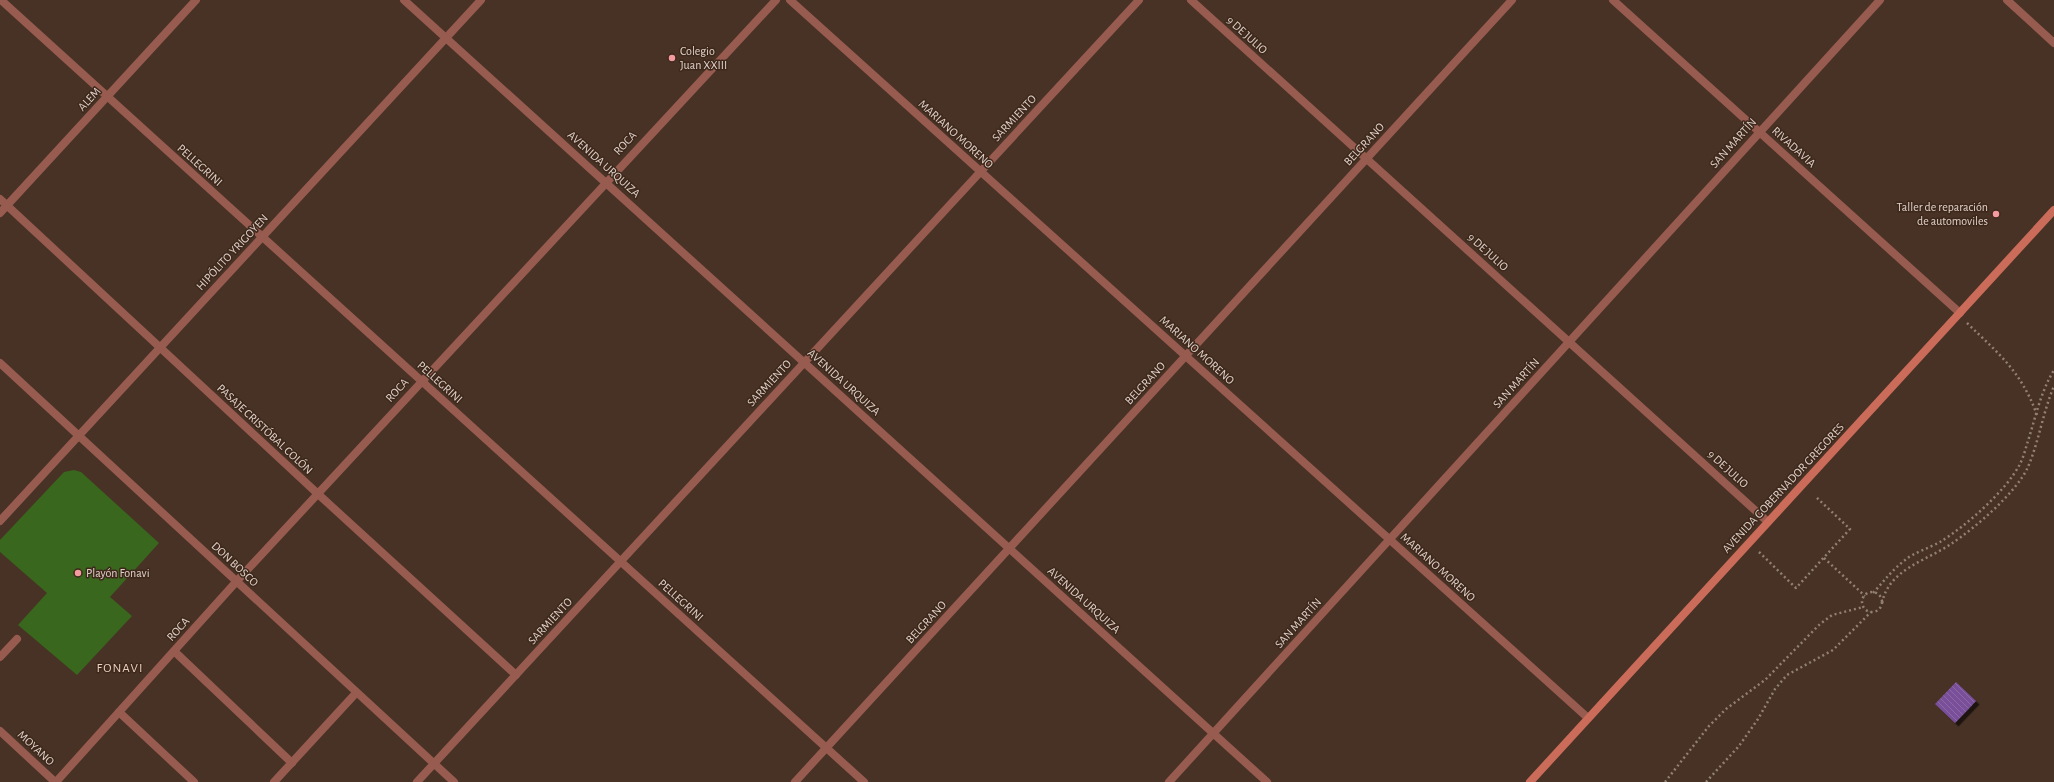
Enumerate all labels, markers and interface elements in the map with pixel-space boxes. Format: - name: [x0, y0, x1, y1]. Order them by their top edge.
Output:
- street label: 9 DE JULIO: [1224, 14, 1270, 56]
- place label: Colegio Juan XXIII: [680, 45, 727, 71]
- marker: Colegio Juan XXIII: [667, 53, 677, 63]
- street label: ALEM: [75, 85, 103, 113]
- street label: SARMIENTO: [990, 92, 1039, 144]
- street label: MARIANO MORENO: [916, 97, 996, 171]
- street label: SAN MARTÍN: [1707, 115, 1758, 170]
- street label: BELGRANO: [1341, 120, 1387, 168]
- street label: RIVADAVIA: [1770, 124, 1818, 170]
- street label: AVENIDA URQUIZA: [565, 128, 643, 200]
- street label: ROCA: [611, 129, 639, 157]
- street label: PELLEGRINI: [175, 142, 225, 188]
- place label: Taller de reparación de automoviles: [1897, 201, 1988, 227]
- marker: Taller de reparación de automoviles: [1991, 209, 2001, 219]
- street label: HIPÓLITO YRIGOYEN: [193, 211, 270, 292]
- street label: 9 DE JULIO: [1465, 231, 1511, 273]
- street label: MARIANO MORENO: [1157, 313, 1237, 387]
- street label: AVENIDA URQUIZA: [805, 346, 883, 418]
- street label: SAN MARTÍN: [1490, 355, 1541, 410]
- street label: SARMIENTO: [745, 357, 794, 409]
- street label: PELLEGRINI: [415, 359, 465, 405]
- street label: BELGRANO: [1122, 359, 1168, 407]
- street label: ROCA: [383, 376, 411, 404]
- street label: PASAJE CRISTÓBAL COLÓN: [215, 381, 316, 476]
- street label: AVENIDA GOBERNADOR GREGORES: [1720, 421, 1846, 555]
- street label: 9 DE JULIO: [1705, 448, 1751, 490]
- street label: MARIANO MORENO: [1398, 530, 1478, 604]
- street label: DON BOSCO: [209, 539, 261, 589]
- street label: AVENIDA URQUIZA: [1045, 564, 1123, 636]
- place label: Playón Fonavi: [86, 567, 150, 580]
- marker: Playón Fonavi: [73, 568, 83, 578]
- street label: PELLEGRINI: [656, 577, 706, 623]
- street label: SARMIENTO: [526, 595, 575, 647]
- street label: SAN MARTÍN: [1272, 595, 1323, 650]
- street label: BELGRANO: [903, 598, 949, 646]
- street label: ROCA: [164, 615, 192, 643]
- district label: FONAVI: [97, 662, 143, 675]
- street label: MOYANO: [15, 728, 57, 768]

